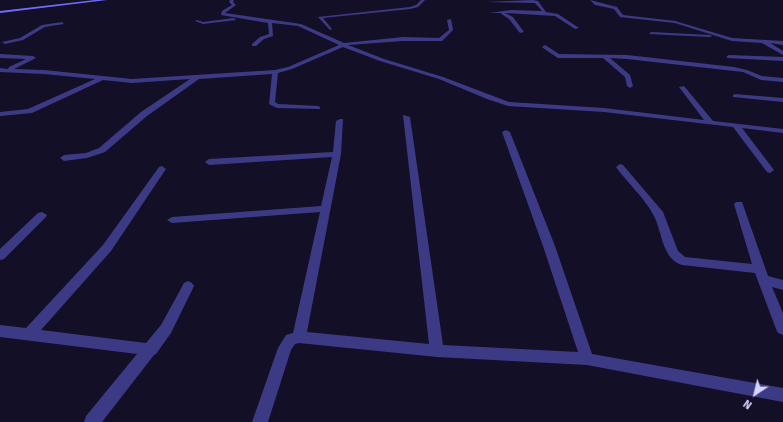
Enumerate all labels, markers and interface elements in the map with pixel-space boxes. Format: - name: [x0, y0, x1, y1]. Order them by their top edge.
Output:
- north arrow: [735, 374, 775, 414]
- text: N: [741, 397, 755, 412]

